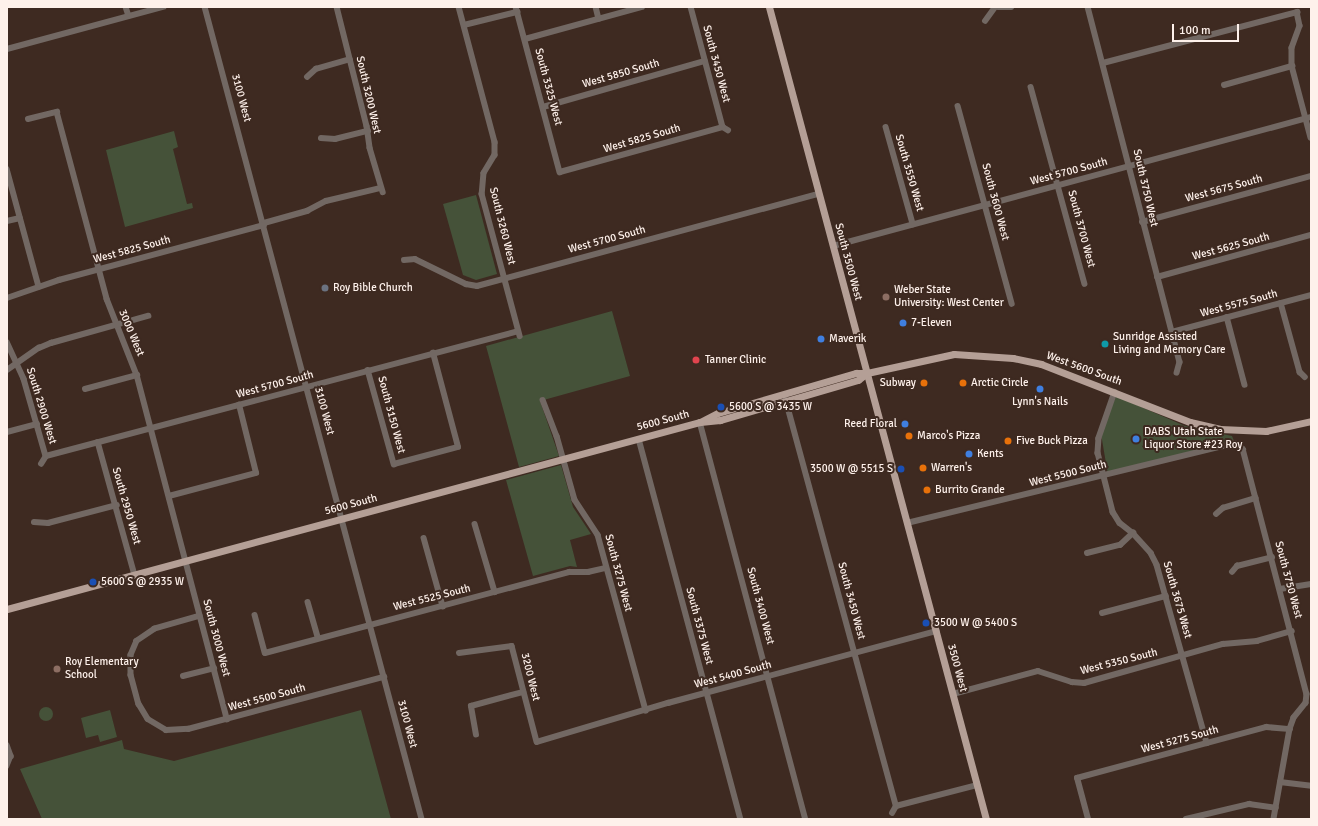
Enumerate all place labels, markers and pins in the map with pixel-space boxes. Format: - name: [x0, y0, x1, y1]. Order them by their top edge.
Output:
- place label: Roy Bible Church: [333, 281, 413, 295]
- marker: Roy Bible Church: [320, 283, 330, 293]
- place label: Weber State University: West Center: [894, 284, 1004, 310]
- marker: Weber State University: West Center: [881, 292, 891, 302]
- place label: 7-Eleven: [911, 316, 952, 330]
- marker: 7-Eleven: [898, 318, 908, 328]
- place label: Sunridge Assisted Living and Memory Care: [1113, 331, 1226, 357]
- place label: Maverik: [829, 332, 866, 346]
- marker: Maverik: [816, 334, 826, 344]
- marker: Sunridge Assisted Living and Memory Care: [1100, 339, 1110, 349]
- place label: Tanner Clinic: [705, 353, 766, 367]
- marker: Tanner Clinic: [690, 354, 702, 366]
- place label: Subway: [880, 376, 916, 390]
- place label: Arctic Circle: [971, 376, 1029, 390]
- marker: Subway: [919, 378, 929, 388]
- marker: Arctic Circle: [958, 378, 968, 388]
- marker: Lynn's Nails: [1035, 384, 1045, 394]
- place label: Lynn's Nails: [1012, 395, 1068, 409]
- place label: 5600 S @ 3435 W: [729, 400, 812, 414]
- marker: 5600 S @ 3435 W: [716, 402, 726, 412]
- place label: Reed Floral: [844, 417, 897, 431]
- marker: Reed Floral: [900, 419, 910, 429]
- place label: DABS Utah State Liquor Store #23 Roy: [1144, 426, 1242, 452]
- place label: Marco's Pizza: [917, 429, 980, 443]
- marker: Marco's Pizza: [904, 431, 914, 441]
- place label: Five Buck Pizza: [1016, 434, 1088, 448]
- marker: DABS Utah State Liquor Store #23 Roy: [1131, 434, 1141, 444]
- marker: Five Buck Pizza: [1003, 436, 1013, 446]
- place label: Kents: [977, 447, 1004, 461]
- marker: Kents: [964, 449, 974, 459]
- place label: Warren's: [931, 461, 972, 475]
- place label: 3500 W @ 5515 S: [810, 462, 893, 476]
- marker: Warren's: [918, 463, 928, 473]
- marker: 3500 W @ 5515 S: [896, 464, 906, 474]
- place label: Burrito Grande: [935, 483, 1005, 497]
- marker: Burrito Grande: [922, 485, 932, 495]
- place label: 5600 S @ 2935 W: [101, 575, 184, 589]
- marker: 5600 S @ 2935 W: [88, 577, 98, 587]
- place label: 3500 W @ 5400 S: [934, 616, 1017, 630]
- marker: 3500 W @ 5400 S: [921, 618, 931, 628]
- place label: Roy Elementary School: [65, 656, 139, 682]
- marker: Roy Elementary School: [52, 664, 62, 674]

